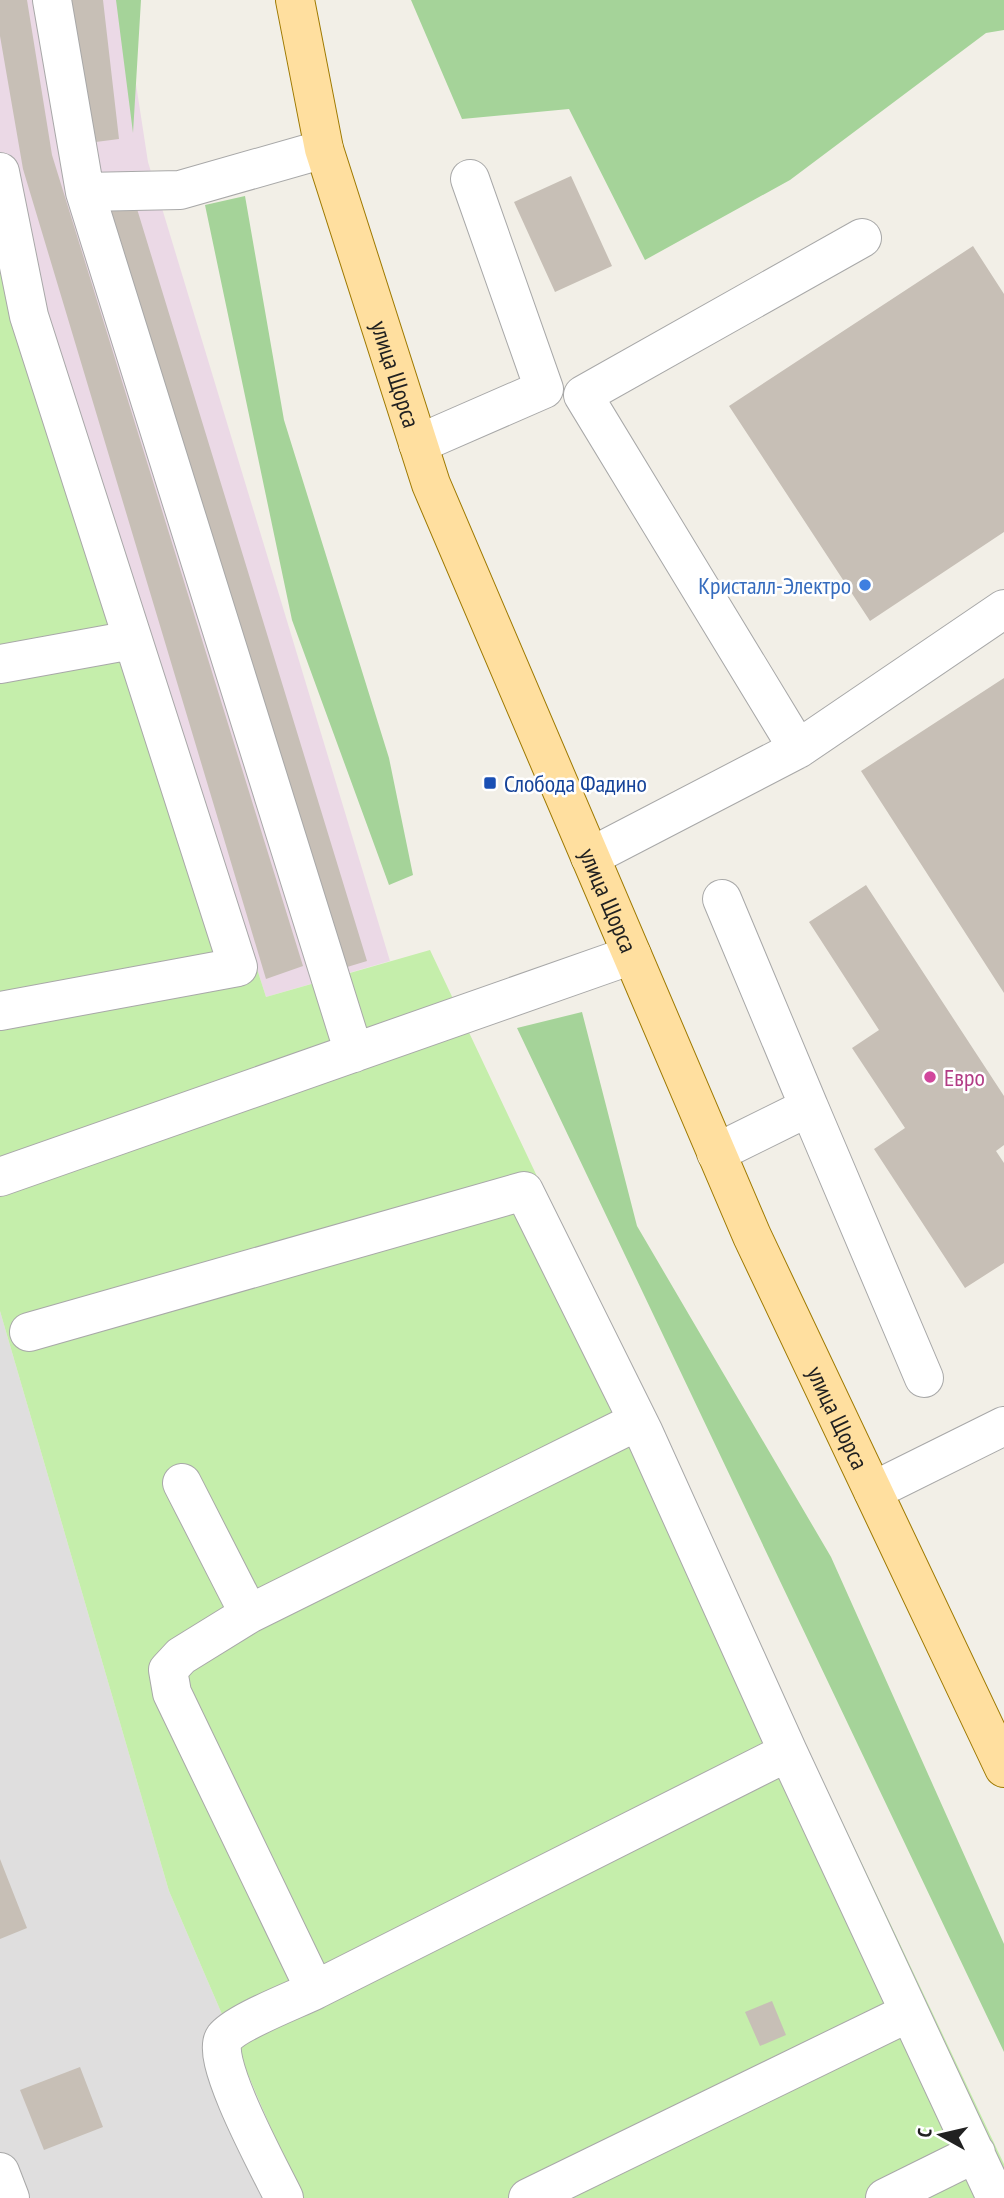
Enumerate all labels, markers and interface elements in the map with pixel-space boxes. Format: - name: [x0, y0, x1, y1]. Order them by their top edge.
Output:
- street label: улица Щорса: [364, 317, 427, 431]
- place label: Кристалл-Электро: [698, 570, 851, 601]
- marker: Кристалл-Электро: [857, 577, 873, 593]
- place label: Слобода Фадино: [504, 768, 647, 799]
- marker: Слобода Фадино: [482, 775, 498, 791]
- street label: улица Щорса: [573, 843, 645, 957]
- place label: Евро: [944, 1062, 985, 1093]
- marker: Евро: [922, 1069, 938, 1085]
- street label: улица Щорса: [800, 1361, 876, 1474]
- north arrow: [906, 2100, 976, 2170]
- text: С: [912, 2126, 937, 2139]

